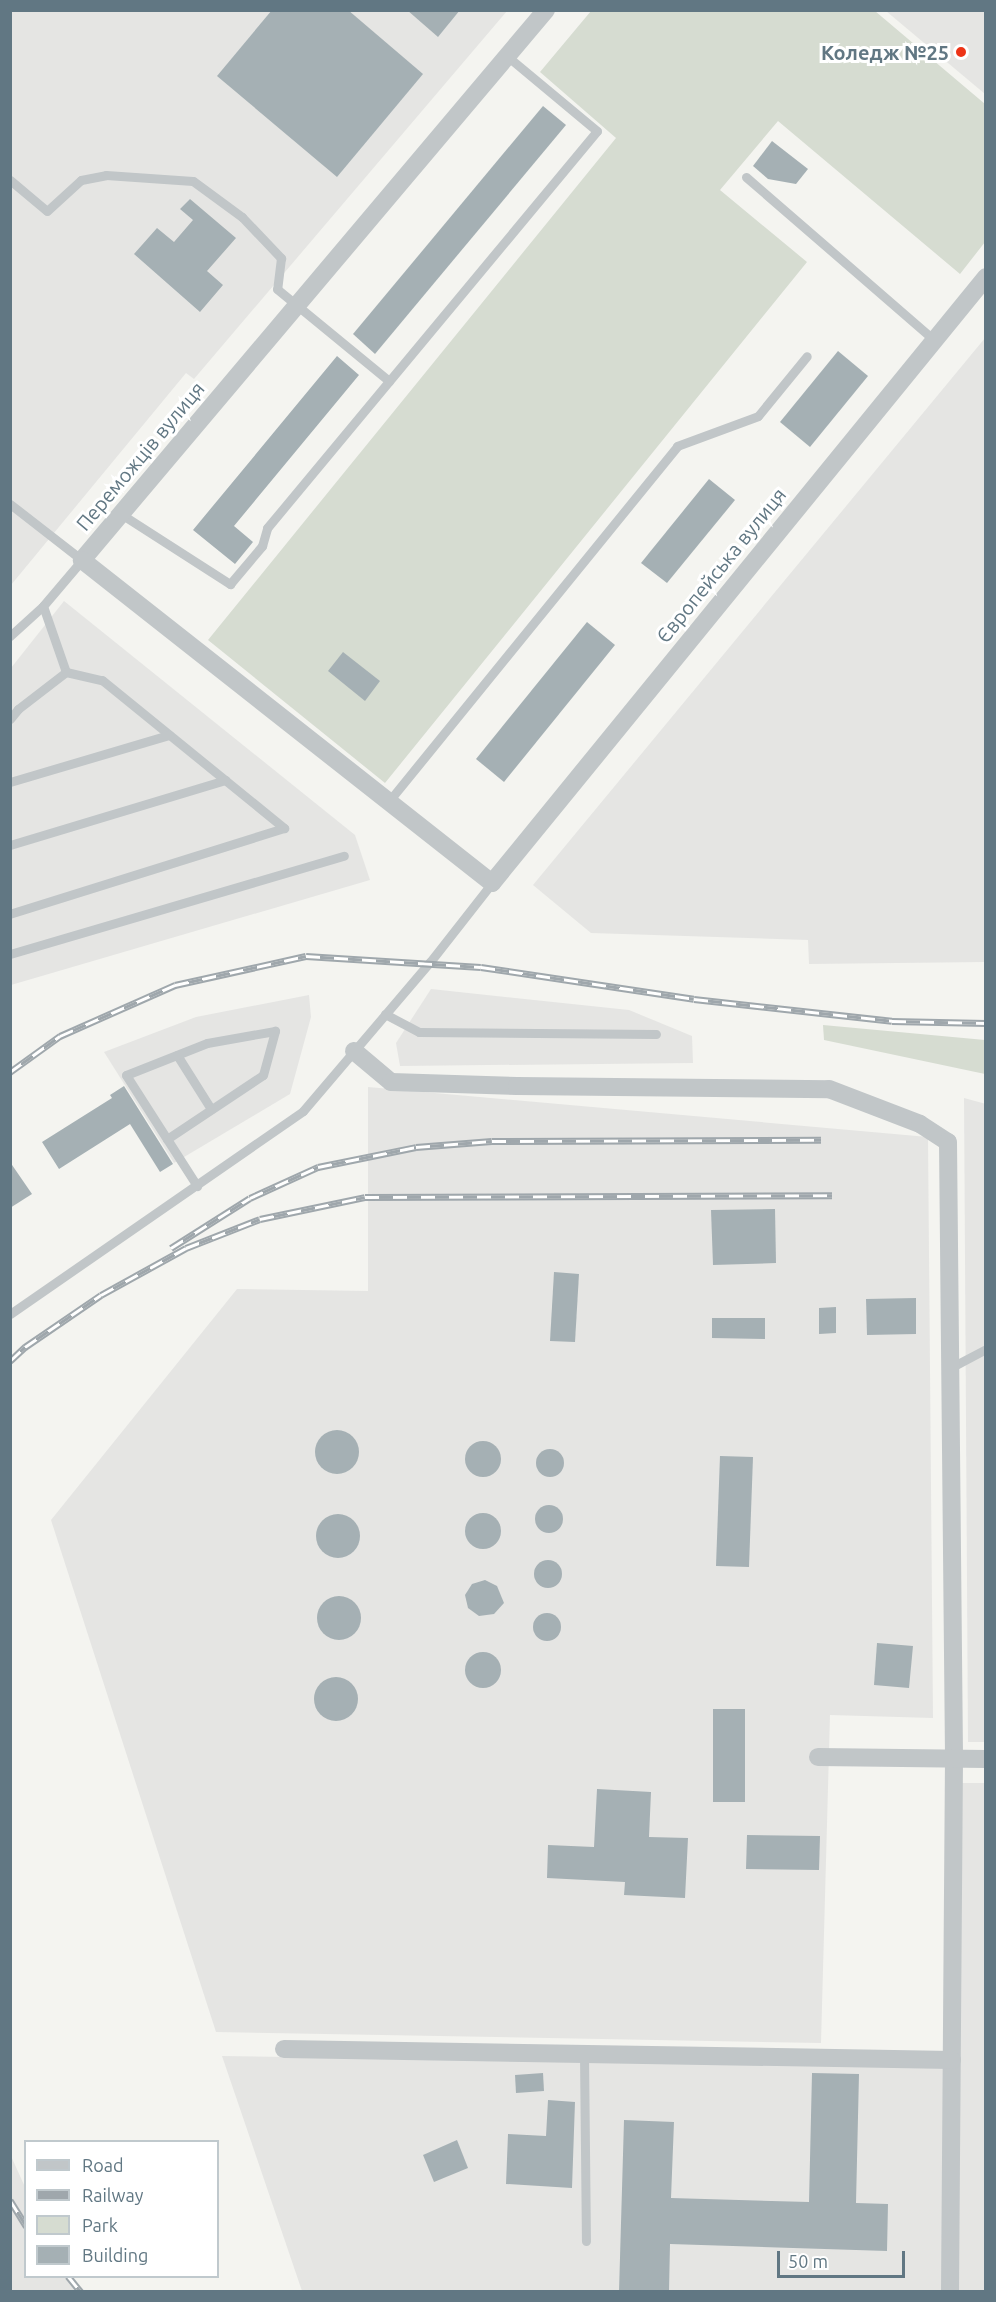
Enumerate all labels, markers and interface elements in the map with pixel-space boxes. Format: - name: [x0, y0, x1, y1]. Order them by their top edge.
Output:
- place label: Коледж №25: [821, 40, 949, 64]
- marker: Коледж №25: [954, 45, 968, 59]
- street label: Переможців вулиця: [71, 377, 209, 535]
- street label: Європейська вулиця: [651, 483, 791, 647]
- legend: [24, 2140, 219, 2278]
- text: Road: [82, 2155, 124, 2175]
- text: Railway: [82, 2185, 143, 2205]
- text: Park: [82, 2215, 118, 2235]
- scale bar: [780, 2239, 908, 2277]
- text: Building: [82, 2245, 148, 2265]
- text: 50 m: [788, 2251, 828, 2271]

